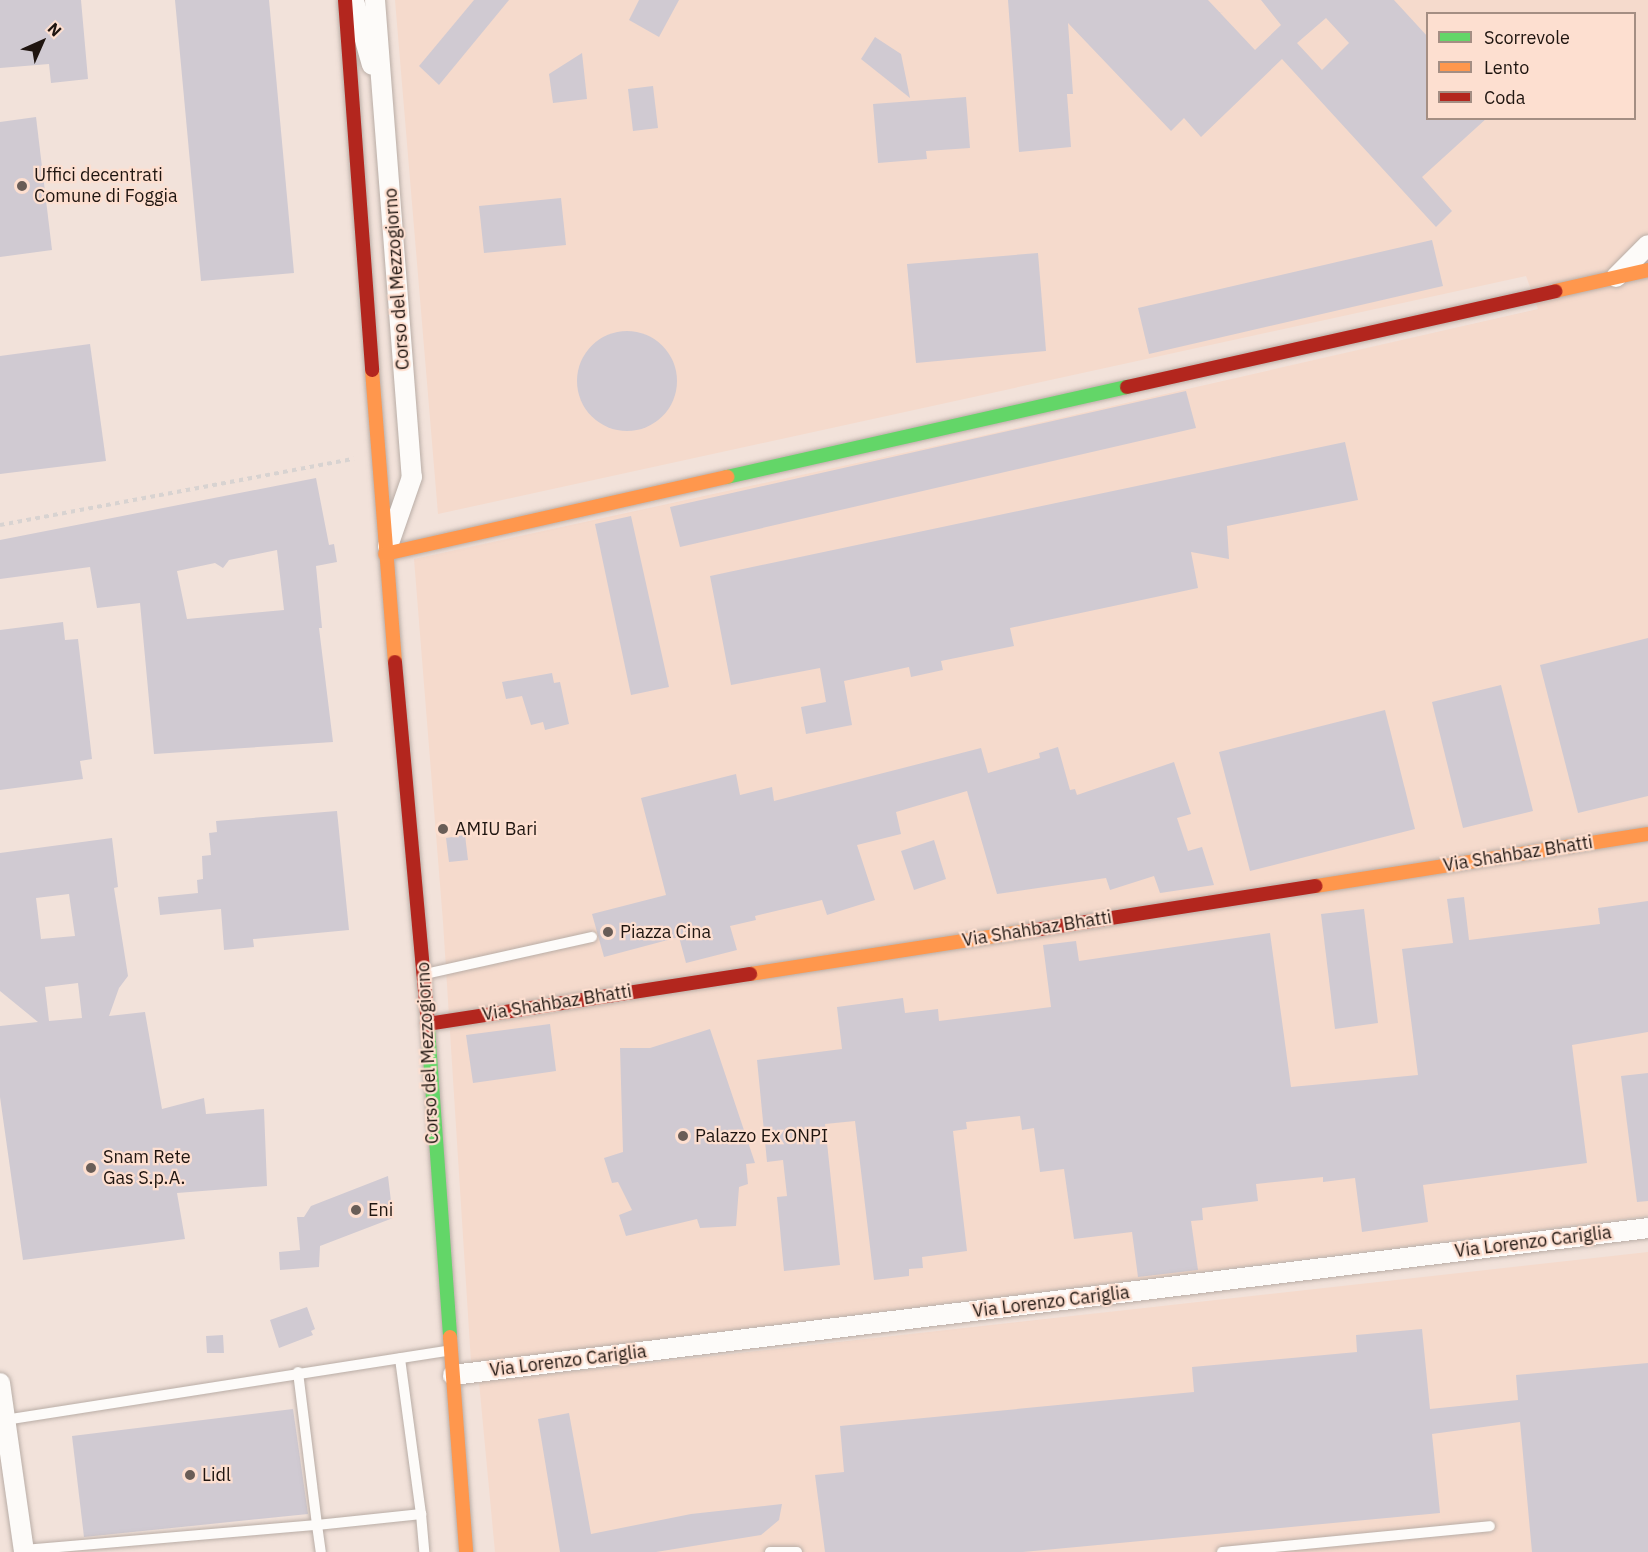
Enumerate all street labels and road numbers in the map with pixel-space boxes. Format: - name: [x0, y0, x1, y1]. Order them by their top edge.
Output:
- street label: Corso del Mezzogiorno: [380, 187, 414, 371]
- street label: Via Shahbaz Bhatti: [1442, 832, 1594, 876]
- street label: Via Shahbaz Bhatti: [961, 907, 1113, 951]
- street label: Corso del Mezzogiorno: [412, 961, 444, 1145]
- street label: Via Shahbaz Bhatti: [481, 981, 633, 1025]
- street label: Via Lorenzo Cariglia: [1453, 1222, 1613, 1262]
- street label: Via Lorenzo Cariglia: [971, 1282, 1131, 1322]
- street label: Via Lorenzo Cariglia: [488, 1341, 648, 1381]

